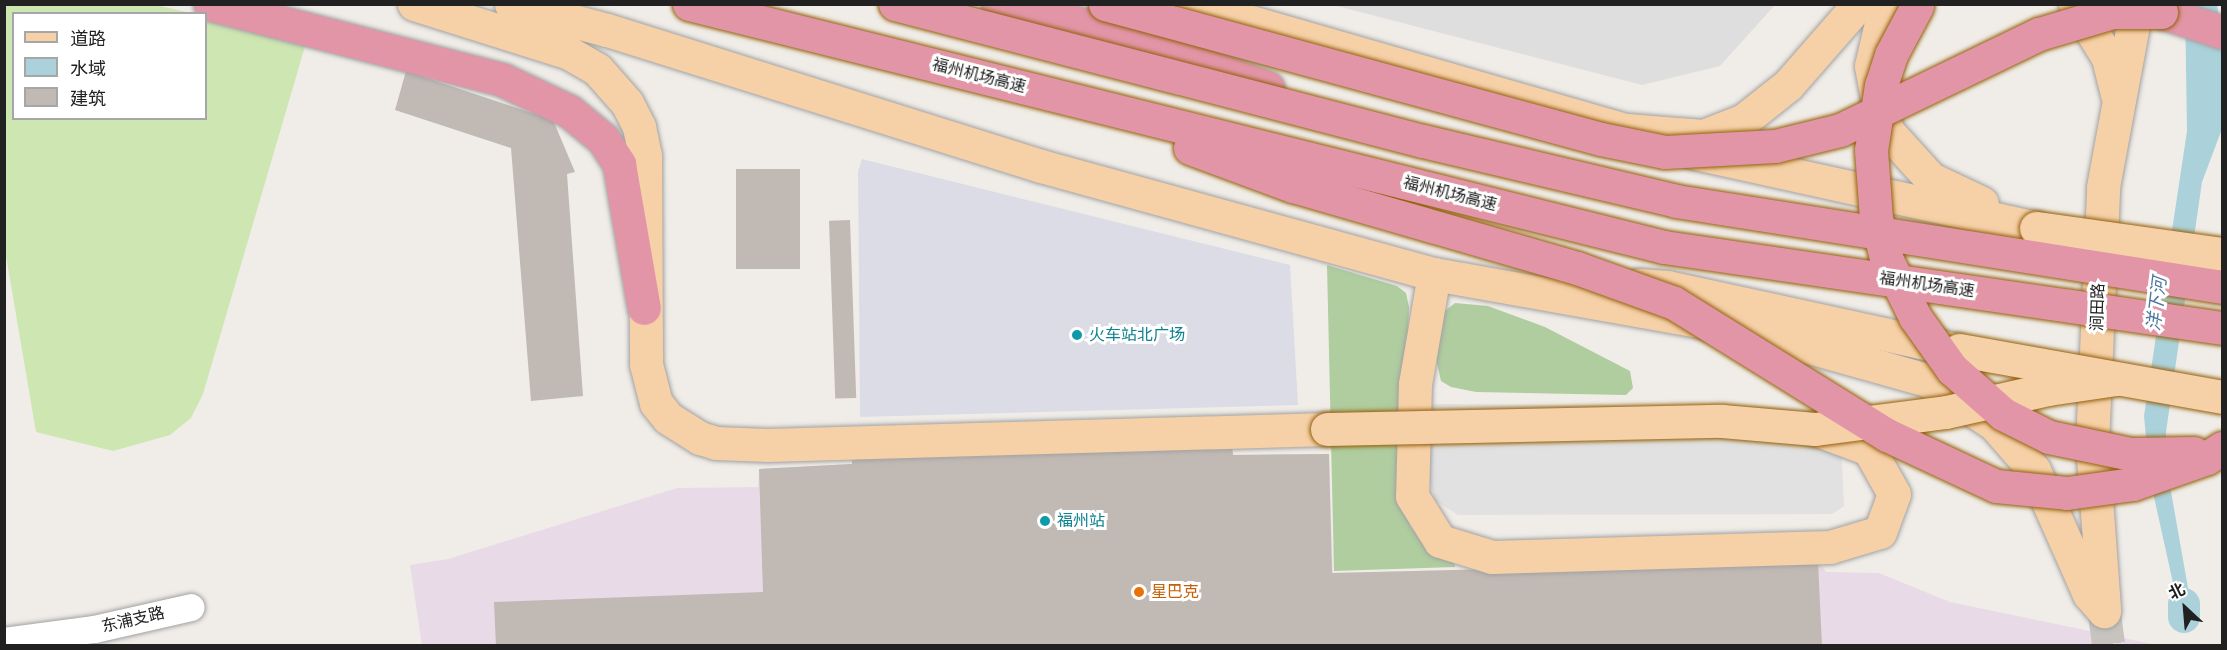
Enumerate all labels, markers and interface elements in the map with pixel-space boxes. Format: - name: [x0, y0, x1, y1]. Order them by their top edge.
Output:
- legend: [12, 12, 207, 120]
- text: 道路: [70, 29, 106, 49]
- street label: 福州机场高速: [930, 55, 1028, 97]
- text: 水域: [70, 59, 106, 79]
- text: 建筑: [70, 89, 106, 109]
- street label: 福州机场高速: [1401, 173, 1499, 215]
- street label: 福州机场高速: [1878, 269, 1976, 301]
- water label: 洋下河: [2143, 276, 2171, 332]
- street label: 涧田路: [2088, 283, 2108, 331]
- place label: 火车站北广场: [1089, 325, 1185, 345]
- marker: 火车站北广场: [1070, 328, 1084, 342]
- place label: 福州站: [1057, 511, 1105, 531]
- marker: 福州站: [1038, 514, 1052, 528]
- north arrow: [2155, 578, 2215, 638]
- text: 北: [2166, 580, 2188, 603]
- place label: 星巴克: [1151, 582, 1199, 602]
- marker: 星巴克: [1132, 585, 1146, 599]
- street label: 东浦支路: [100, 603, 166, 637]

